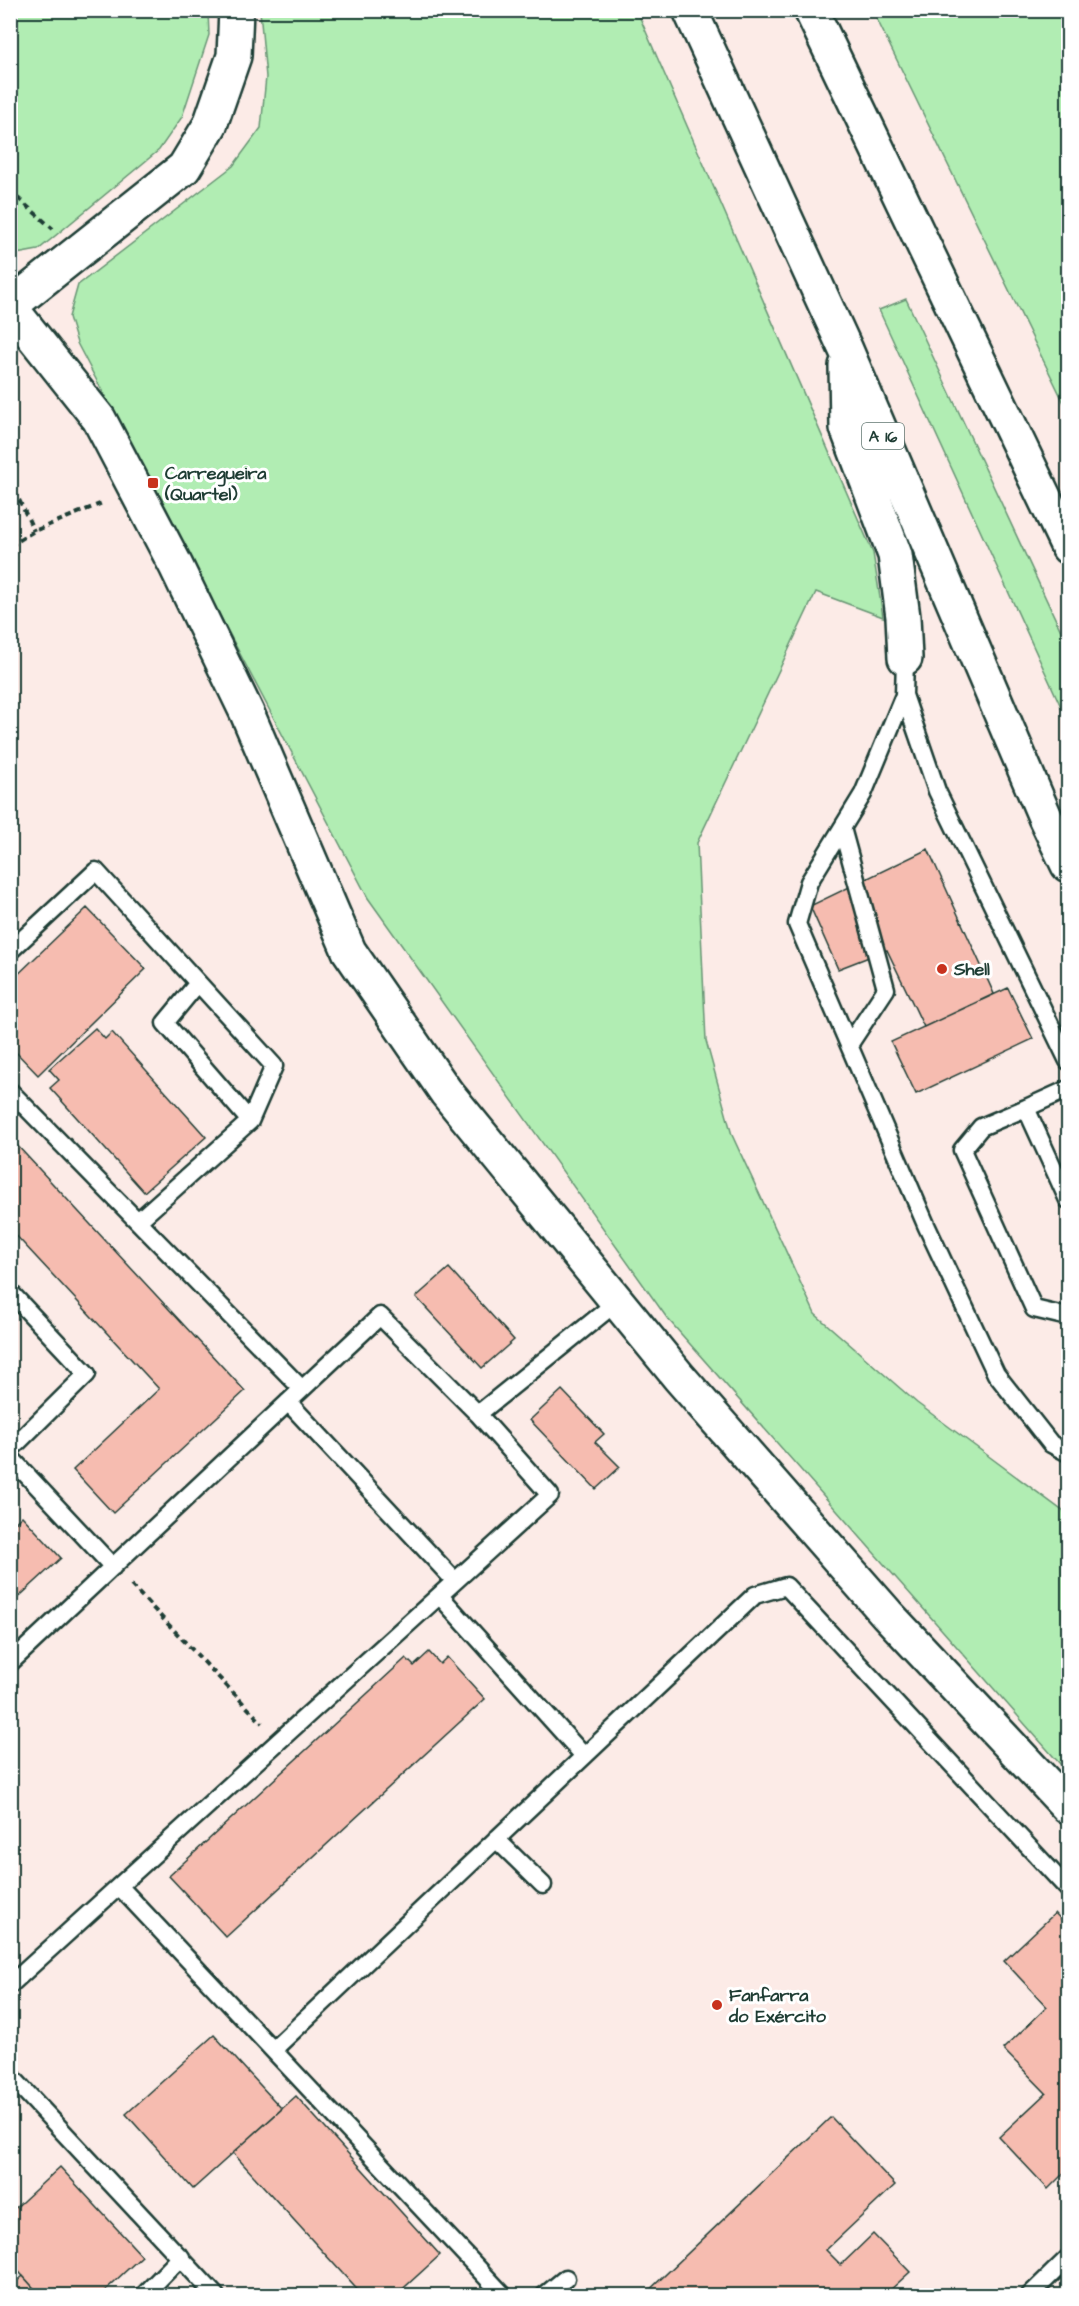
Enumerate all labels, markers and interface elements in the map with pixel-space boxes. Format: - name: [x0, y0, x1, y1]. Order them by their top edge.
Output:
- road number: A 16: [862, 423, 904, 449]
- place label: Carregueira (Quartel): [164, 461, 267, 507]
- marker: Carregueira (Quartel): [146, 476, 160, 490]
- place label: Shell: [953, 957, 990, 982]
- marker: Shell: [935, 962, 949, 976]
- place label: Fanfarra do Exército: [728, 1983, 827, 2029]
- marker: Fanfarra do Exército: [710, 1998, 724, 2012]

